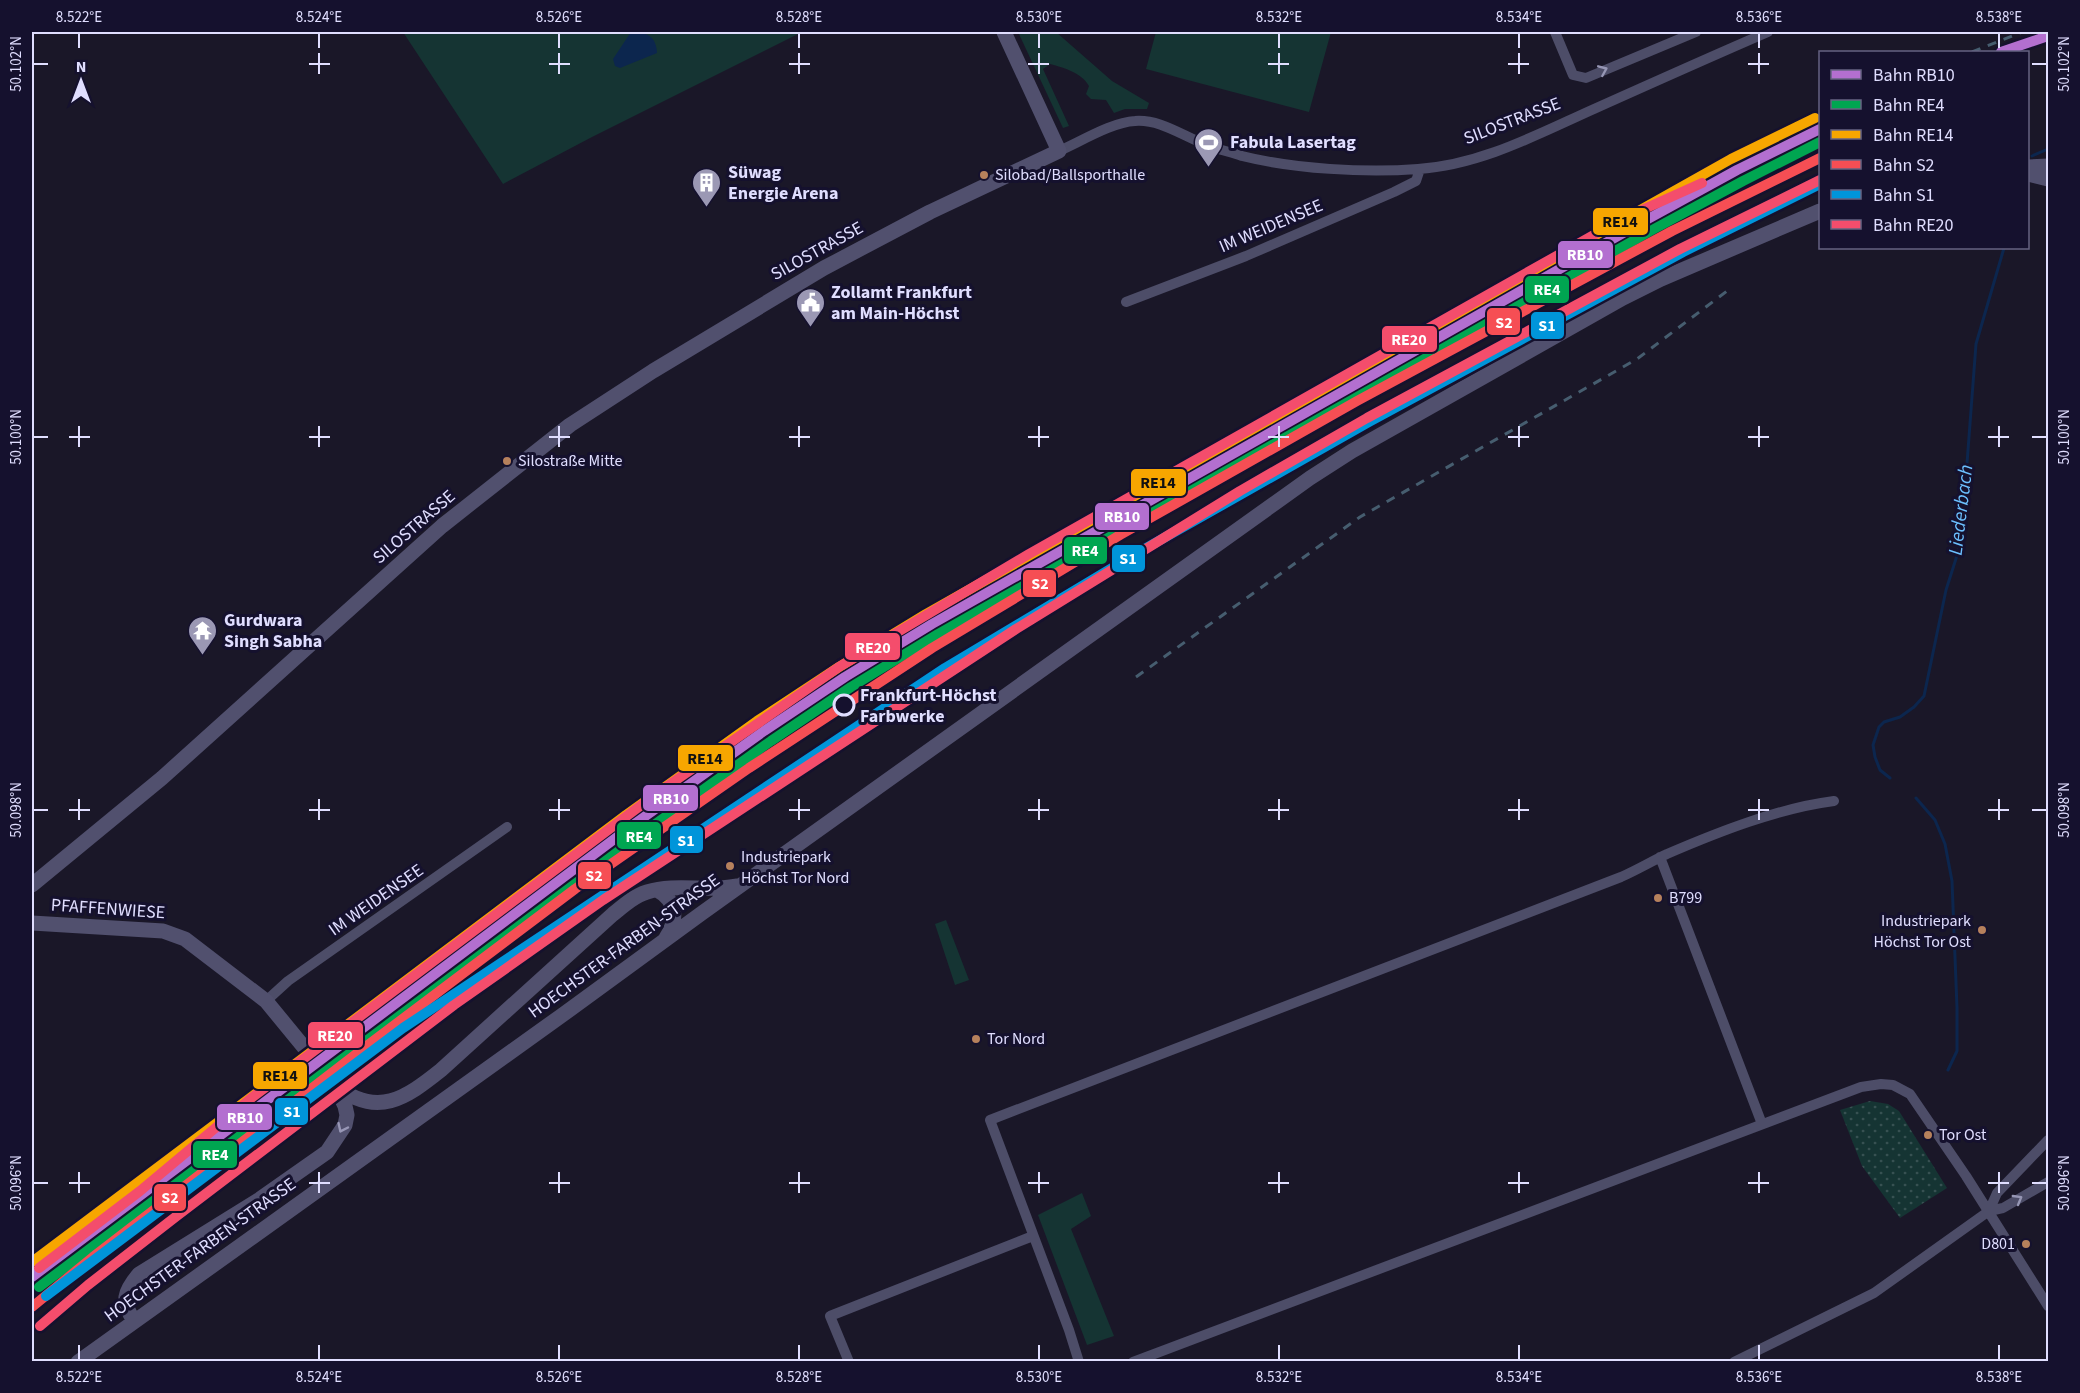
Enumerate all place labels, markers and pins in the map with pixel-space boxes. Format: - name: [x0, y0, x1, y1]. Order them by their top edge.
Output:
- sports icon: Fabula Lasertag: [1193, 126, 1225, 168]
- place label: Fabula Lasertag: [1230, 130, 1356, 155]
- place label: Süwag Energie Arena: [728, 160, 838, 206]
- place label: Silobad/Ballsporthalle: [995, 164, 1145, 186]
- building icon: Süwag Energie Arena: [691, 166, 723, 208]
- marker: Silobad/Ballsporthalle: [978, 169, 990, 181]
- place label: Zollamt Frankfurt am Main-Höchst: [831, 280, 972, 326]
- public building icon: Zollamt Frankfurt am Main-Höchst: [794, 286, 826, 328]
- place label: Silostraße Mitte: [518, 450, 622, 472]
- marker: Silostraße Mitte: [501, 455, 513, 467]
- place label: Gurdwara Singh Sabha: [224, 608, 322, 654]
- temple icon: Gurdwara Singh Sabha: [187, 614, 219, 656]
- place label: Frankfurt-Höchst Farbwerke: [860, 683, 997, 729]
- marker: Frankfurt-Höchst Farbwerke: [833, 694, 855, 716]
- place label: Industriepark Höchst Tor Nord: [741, 846, 849, 889]
- marker: Industriepark Höchst Tor Nord: [724, 860, 736, 872]
- place label: B799: [1669, 887, 1702, 909]
- marker: B799: [1652, 892, 1664, 904]
- place label: Industriepark Höchst Tor Ost: [1874, 910, 1972, 953]
- marker: Industriepark Höchst Tor Ost: [1976, 924, 1988, 936]
- place label: Tor Nord: [987, 1028, 1045, 1050]
- marker: Tor Nord: [970, 1033, 982, 1045]
- place label: Tor Ost: [1939, 1124, 1987, 1146]
- marker: Tor Ost: [1922, 1129, 1934, 1141]
- place label: D801: [1981, 1233, 2015, 1255]
- marker: D801: [2020, 1238, 2032, 1250]

